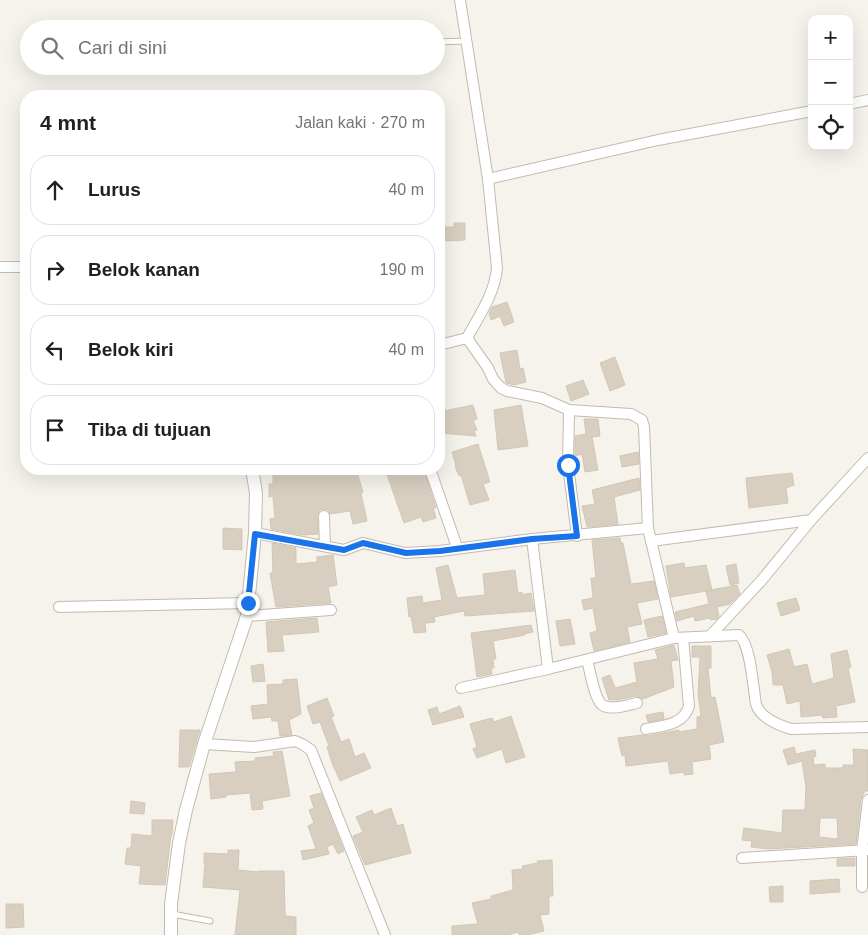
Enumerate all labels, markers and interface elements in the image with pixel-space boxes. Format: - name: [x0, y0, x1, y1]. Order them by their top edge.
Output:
- map controls: [808, 15, 853, 150]
- button: +: [808, 15, 853, 60]
- search box: [20, 20, 445, 75]
- icon: search: [38, 34, 66, 62]
- text: Cari di sini: [78, 37, 167, 58]
- button: −: [808, 60, 853, 105]
- button: locate: [808, 105, 853, 150]
- text: 4 mnt: [40, 111, 96, 134]
- text: Jalan kaki · 270 m: [295, 114, 425, 131]
- icon: ahead: [41, 176, 69, 204]
- text: Lurus: [88, 179, 141, 200]
- text: 40 m: [388, 181, 424, 198]
- icon: right: [41, 256, 69, 284]
- text: Belok kanan: [88, 259, 200, 280]
- text: 190 m: [380, 261, 424, 278]
- icon: left: [41, 336, 69, 364]
- text: Belok kiri: [88, 339, 174, 360]
- text: 40 m: [388, 341, 424, 358]
- icon: arrive: [41, 416, 69, 444]
- text: Tiba di tujuan: [88, 419, 211, 440]
- route start: [557, 454, 580, 477]
- route end: [237, 592, 260, 615]

